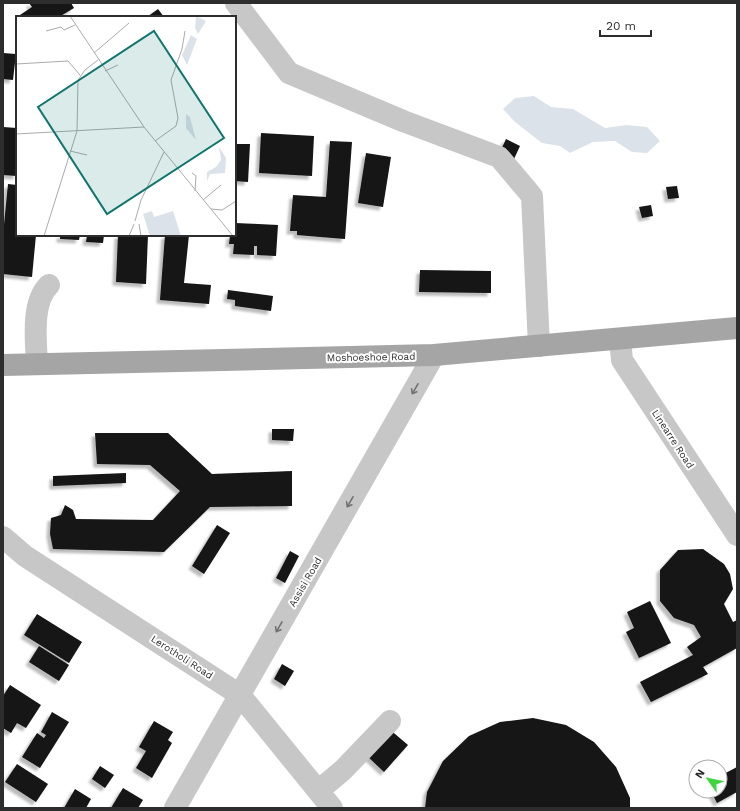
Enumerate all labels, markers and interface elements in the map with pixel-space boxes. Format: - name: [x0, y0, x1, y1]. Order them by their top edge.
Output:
- scale bar: [600, 12, 651, 38]
- inset map: [16, 16, 236, 236]
- text: 20 m: [606, 19, 636, 33]
- street label: Moshoeshoe Road: [327, 351, 415, 363]
- one-way arrow: [410, 383, 418, 395]
- street label: Linearre Road: [650, 408, 696, 470]
- one-way arrow: [346, 496, 354, 508]
- street label: Assisi Road: [286, 555, 324, 609]
- one-way arrow: [274, 621, 282, 633]
- street label: Lerotholi Road: [149, 633, 215, 681]
- north arrow: [688, 759, 728, 799]
- text: N: [692, 767, 708, 781]

